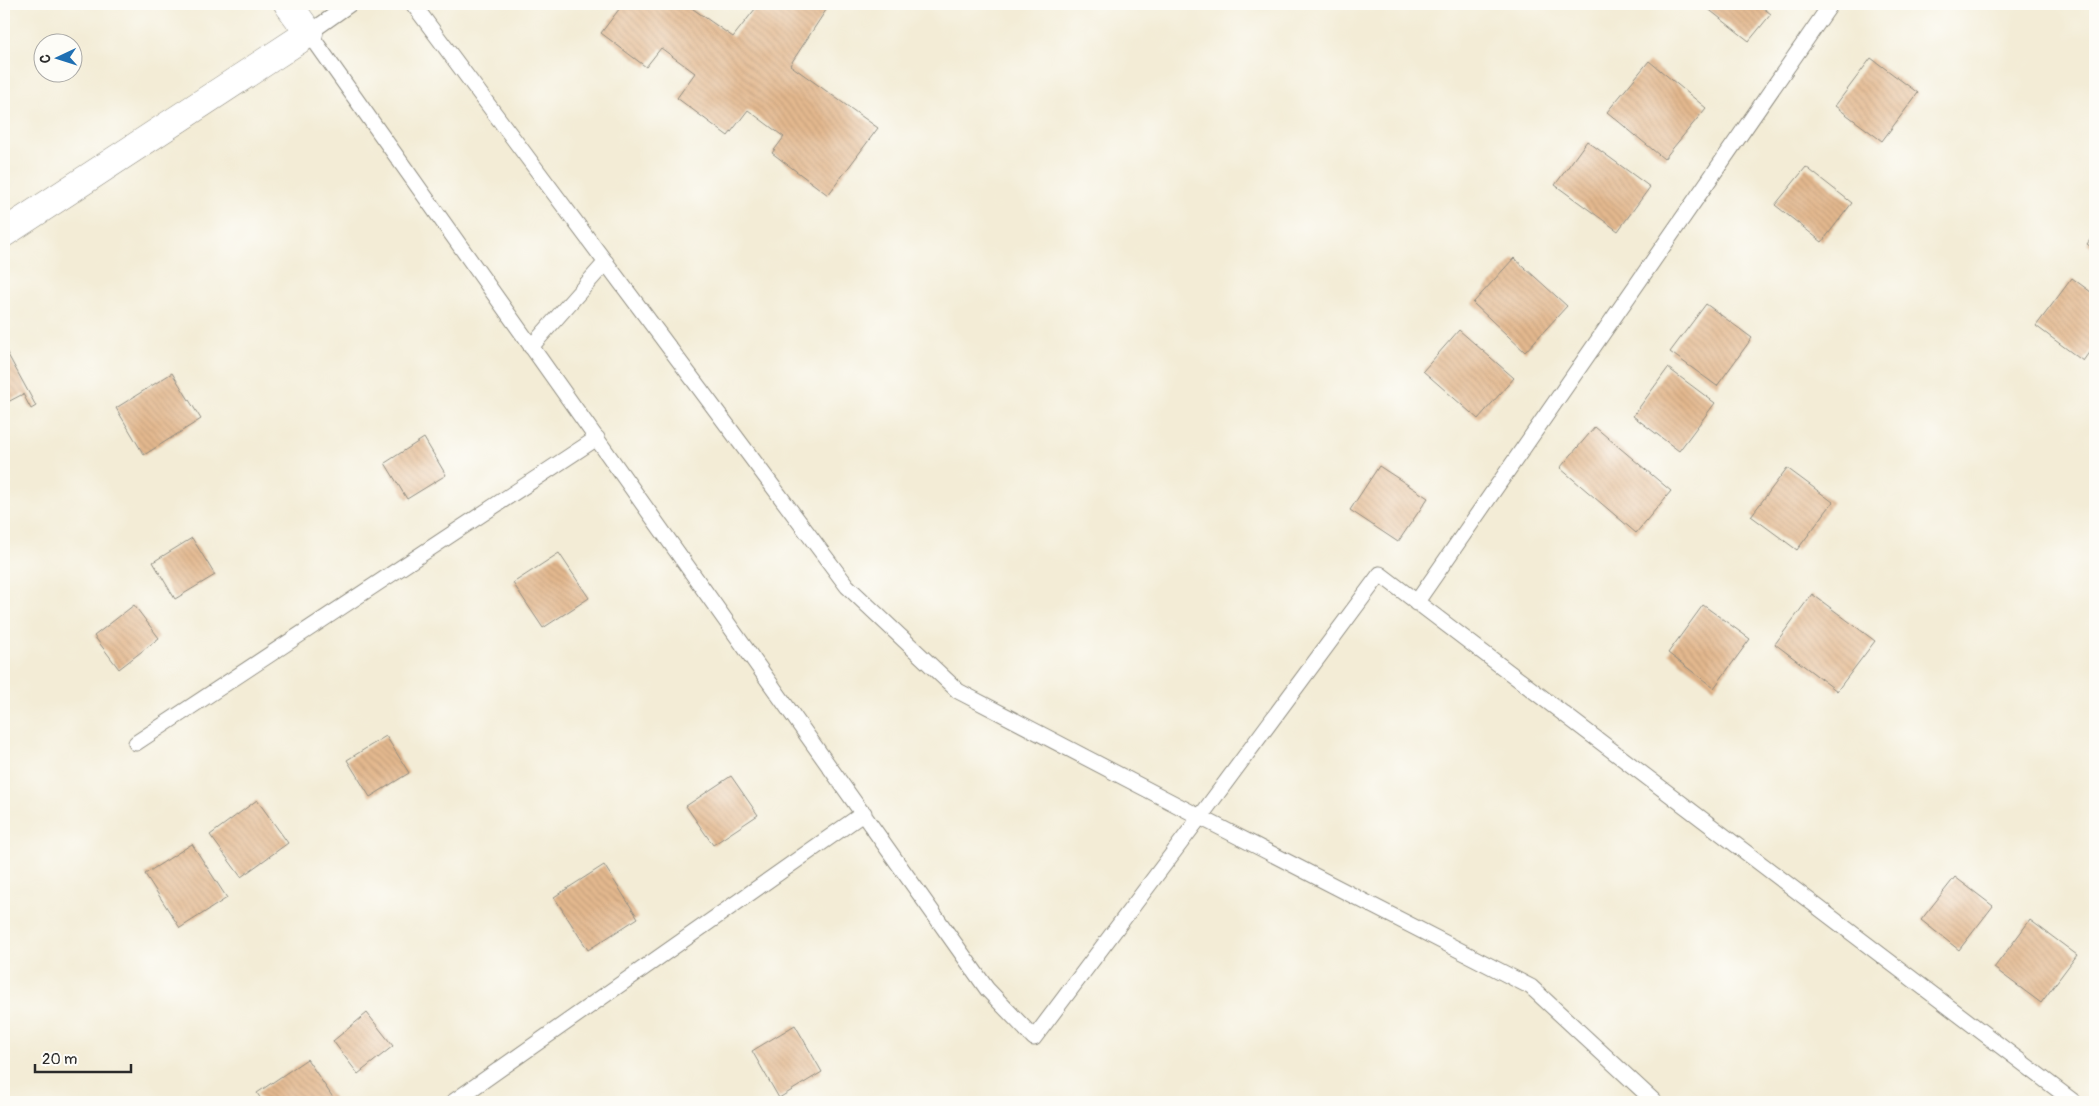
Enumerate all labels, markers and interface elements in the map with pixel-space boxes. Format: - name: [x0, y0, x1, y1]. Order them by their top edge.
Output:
- north arrow: [32, 32, 82, 82]
- text: С: [37, 54, 54, 64]
- scale bar: [35, 1041, 131, 1073]
- text: 20 m: [42, 1050, 77, 1069]

